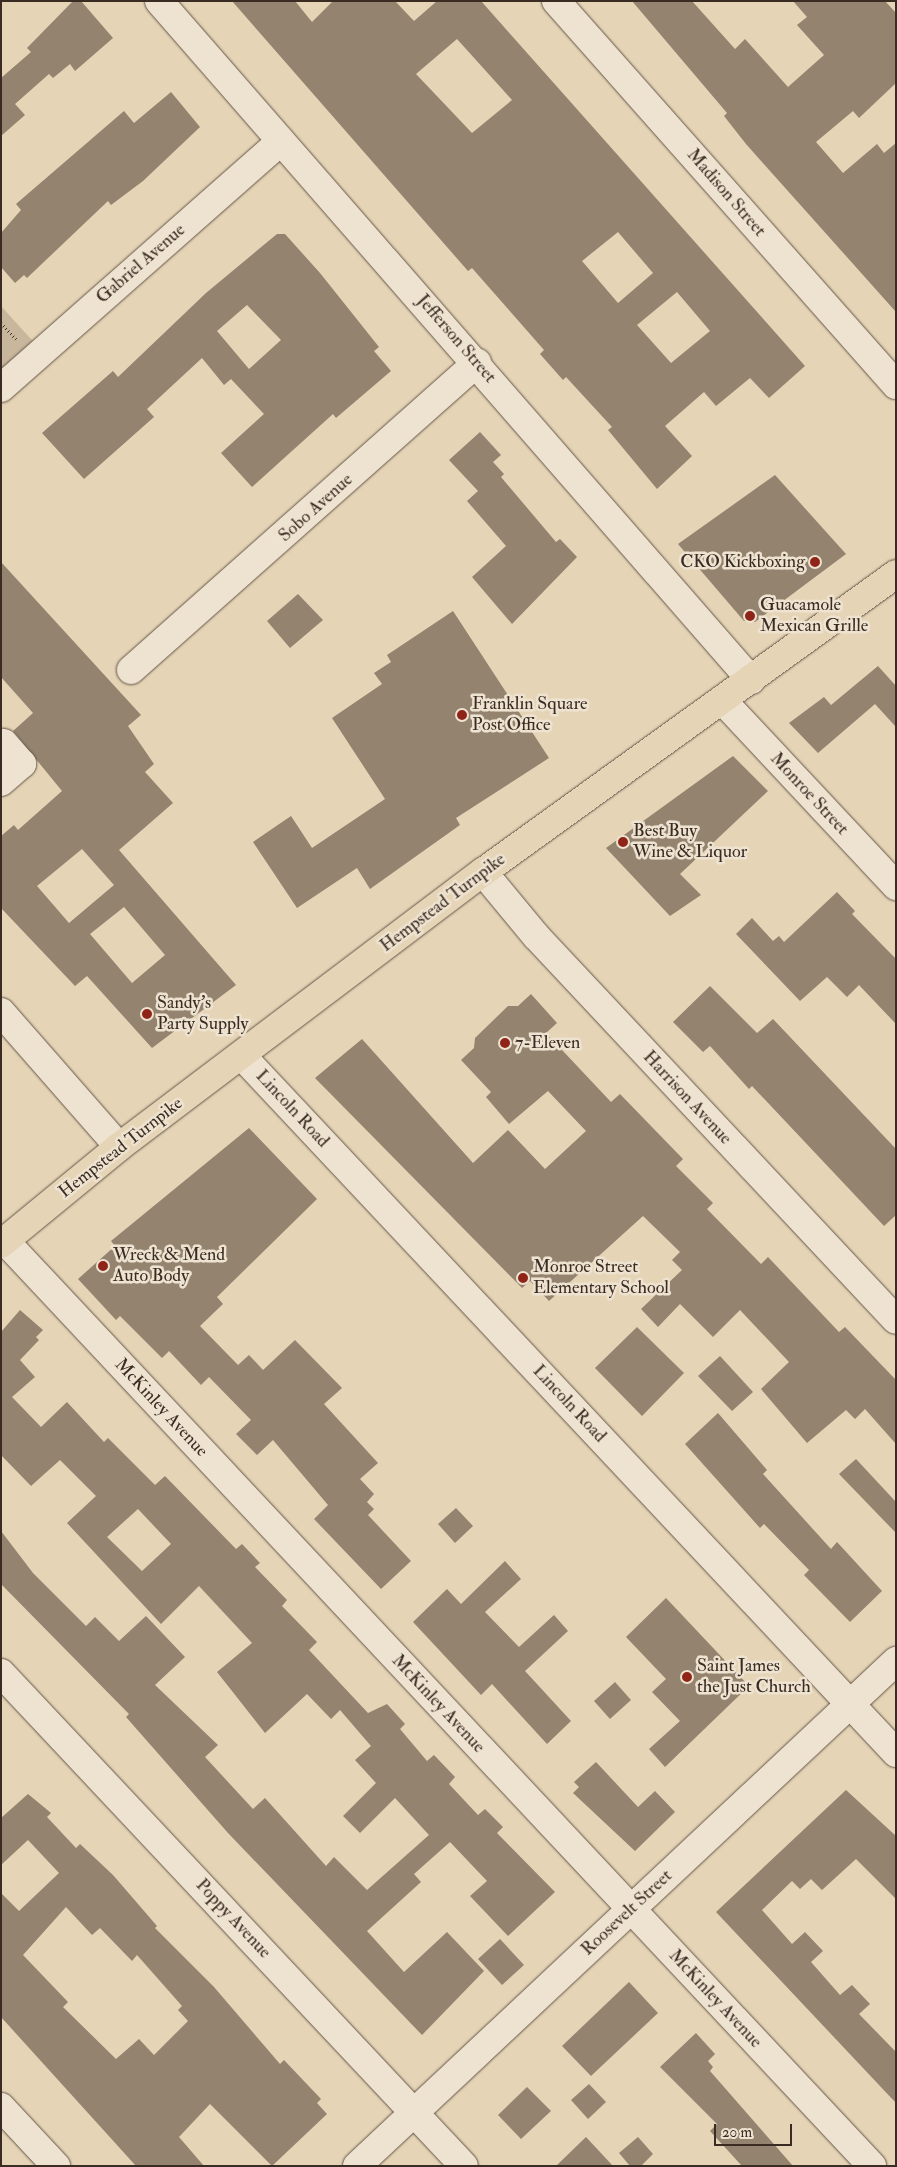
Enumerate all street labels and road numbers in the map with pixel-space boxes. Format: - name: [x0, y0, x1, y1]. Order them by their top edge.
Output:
- street label: Madison Street: [682, 145, 770, 241]
- street label: Gabriel Avenue: [92, 220, 190, 308]
- street label: Jefferson Street: [412, 290, 500, 388]
- street label: Sobo Avenue: [275, 469, 357, 547]
- street label: Monroe Street: [765, 748, 853, 840]
- street label: Hempstead Turnpike: [376, 849, 510, 957]
- street label: Harrison Avenue: [638, 1047, 736, 1149]
- street label: Lincoln Road: [251, 1066, 333, 1152]
- street label: Hempstead Turnpike: [55, 1093, 187, 1203]
- street label: McKinley Avenue: [110, 1354, 212, 1462]
- street label: Lincoln Road: [528, 1361, 610, 1447]
- street label: McKinley Avenue: [387, 1650, 489, 1758]
- street label: Roosevelt Street: [577, 1865, 677, 1961]
- street label: Poppy Avenue: [191, 1875, 275, 1963]
- street label: McKinley Avenue: [664, 1945, 766, 2053]

